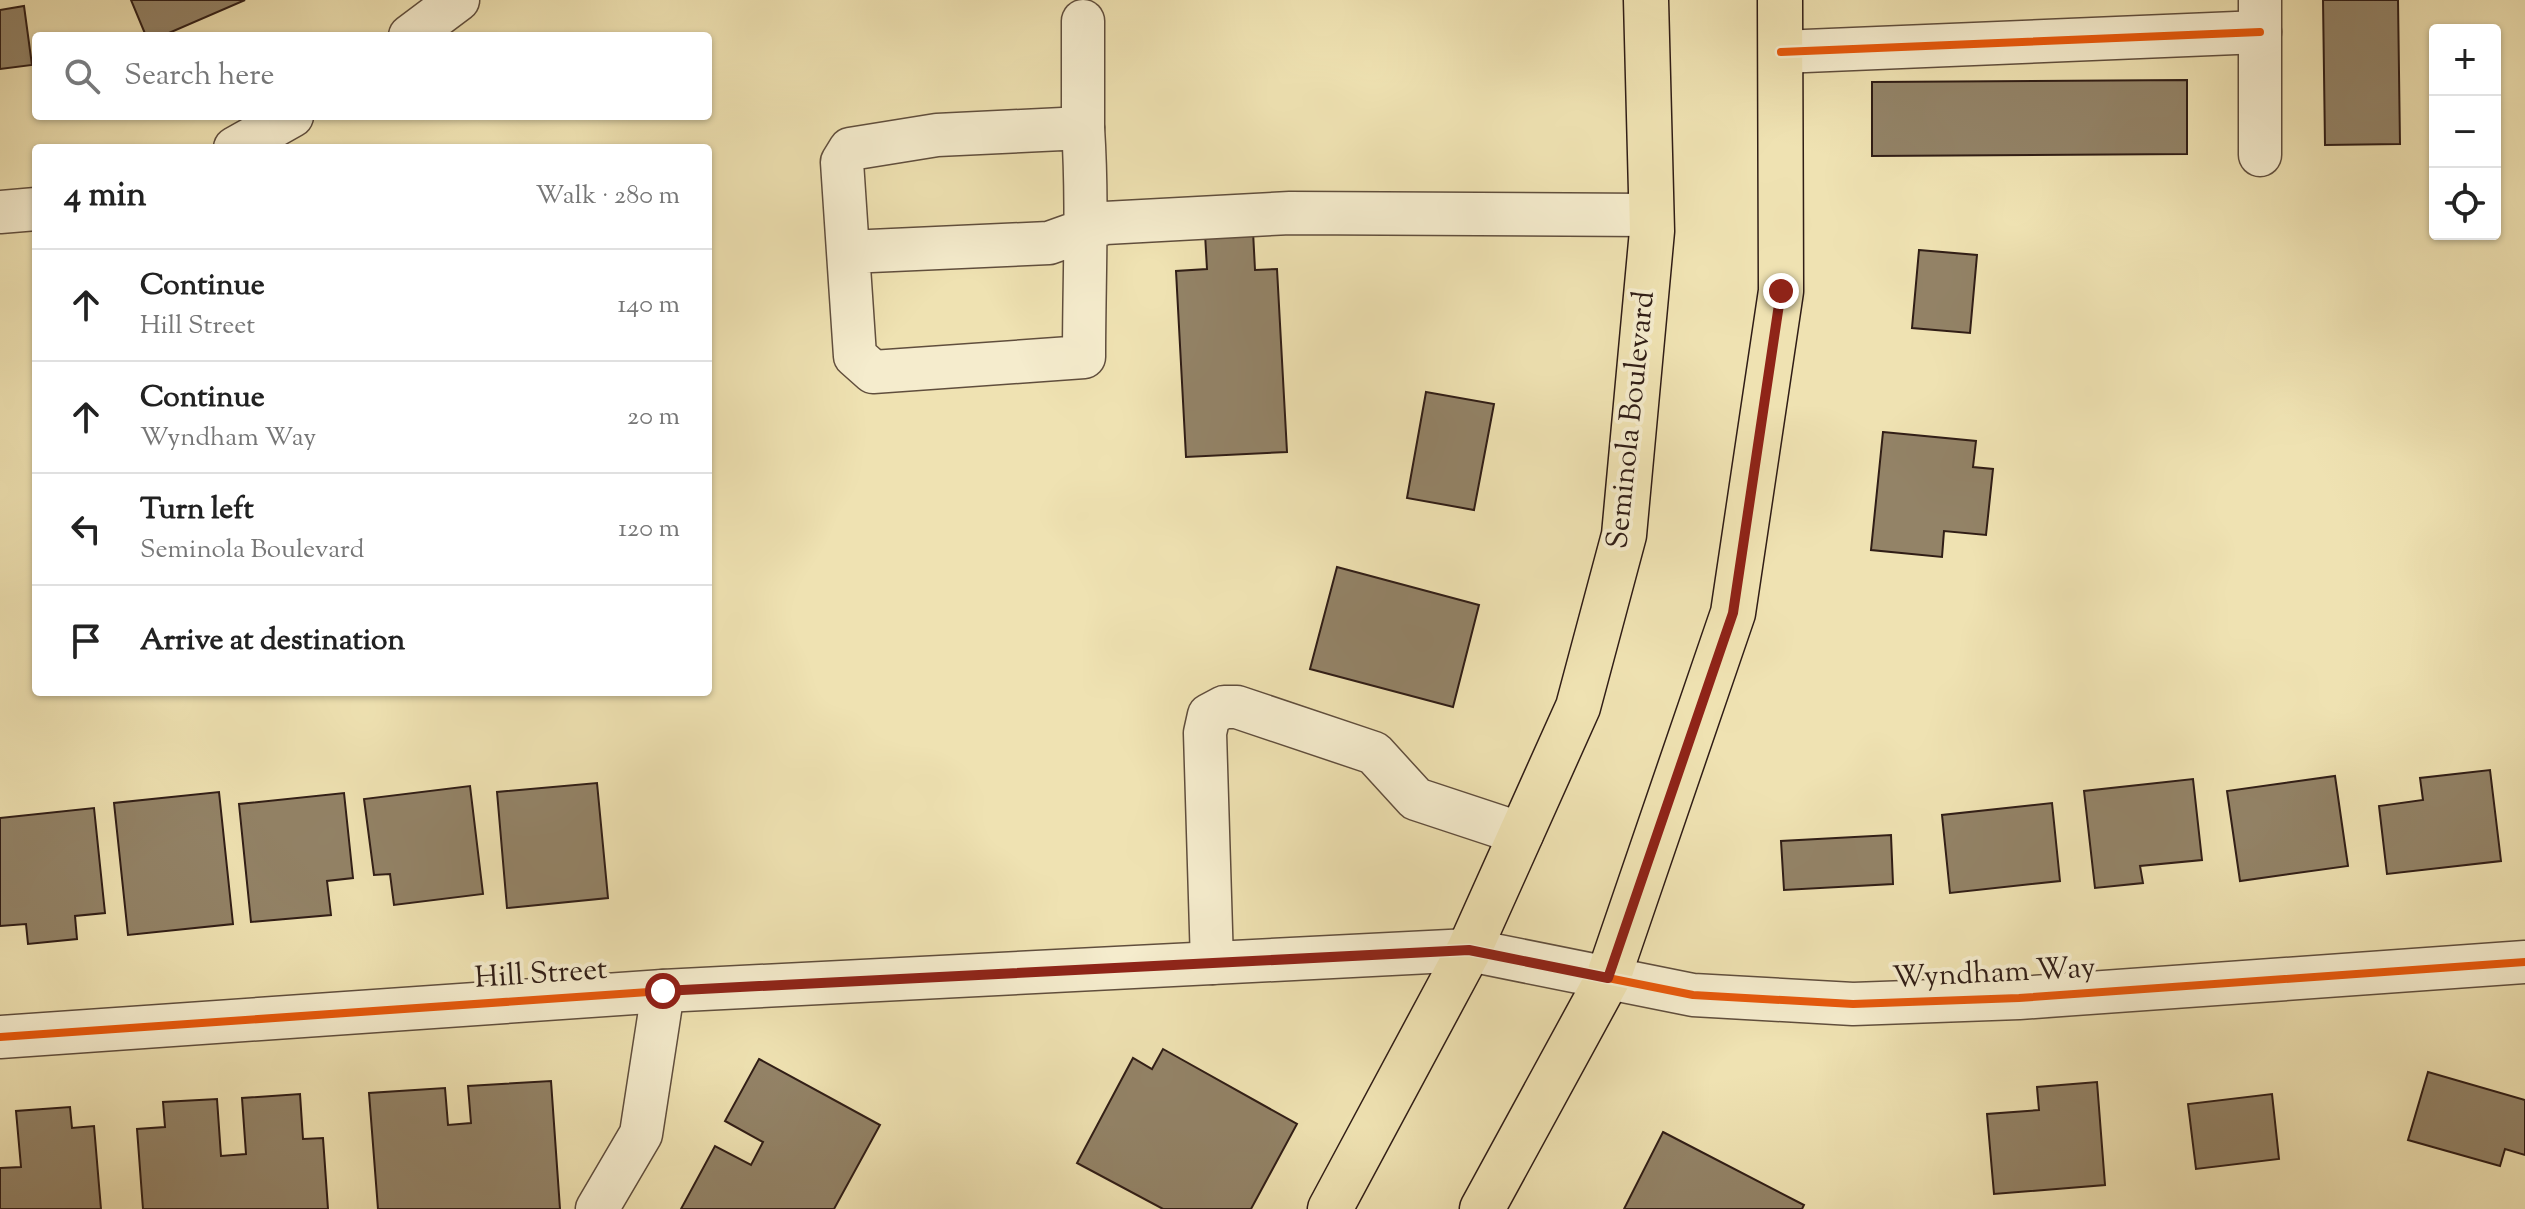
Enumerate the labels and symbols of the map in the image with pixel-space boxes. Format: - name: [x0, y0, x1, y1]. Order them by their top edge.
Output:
- route end: [1763, 273, 1799, 309]
- street label: Seminola Boulevard: [1597, 289, 1667, 551]
- street label: Wyndham Way: [1891, 947, 2097, 1001]
- street label: Hill Street: [473, 949, 609, 1001]
- route start: [645, 973, 681, 1009]

